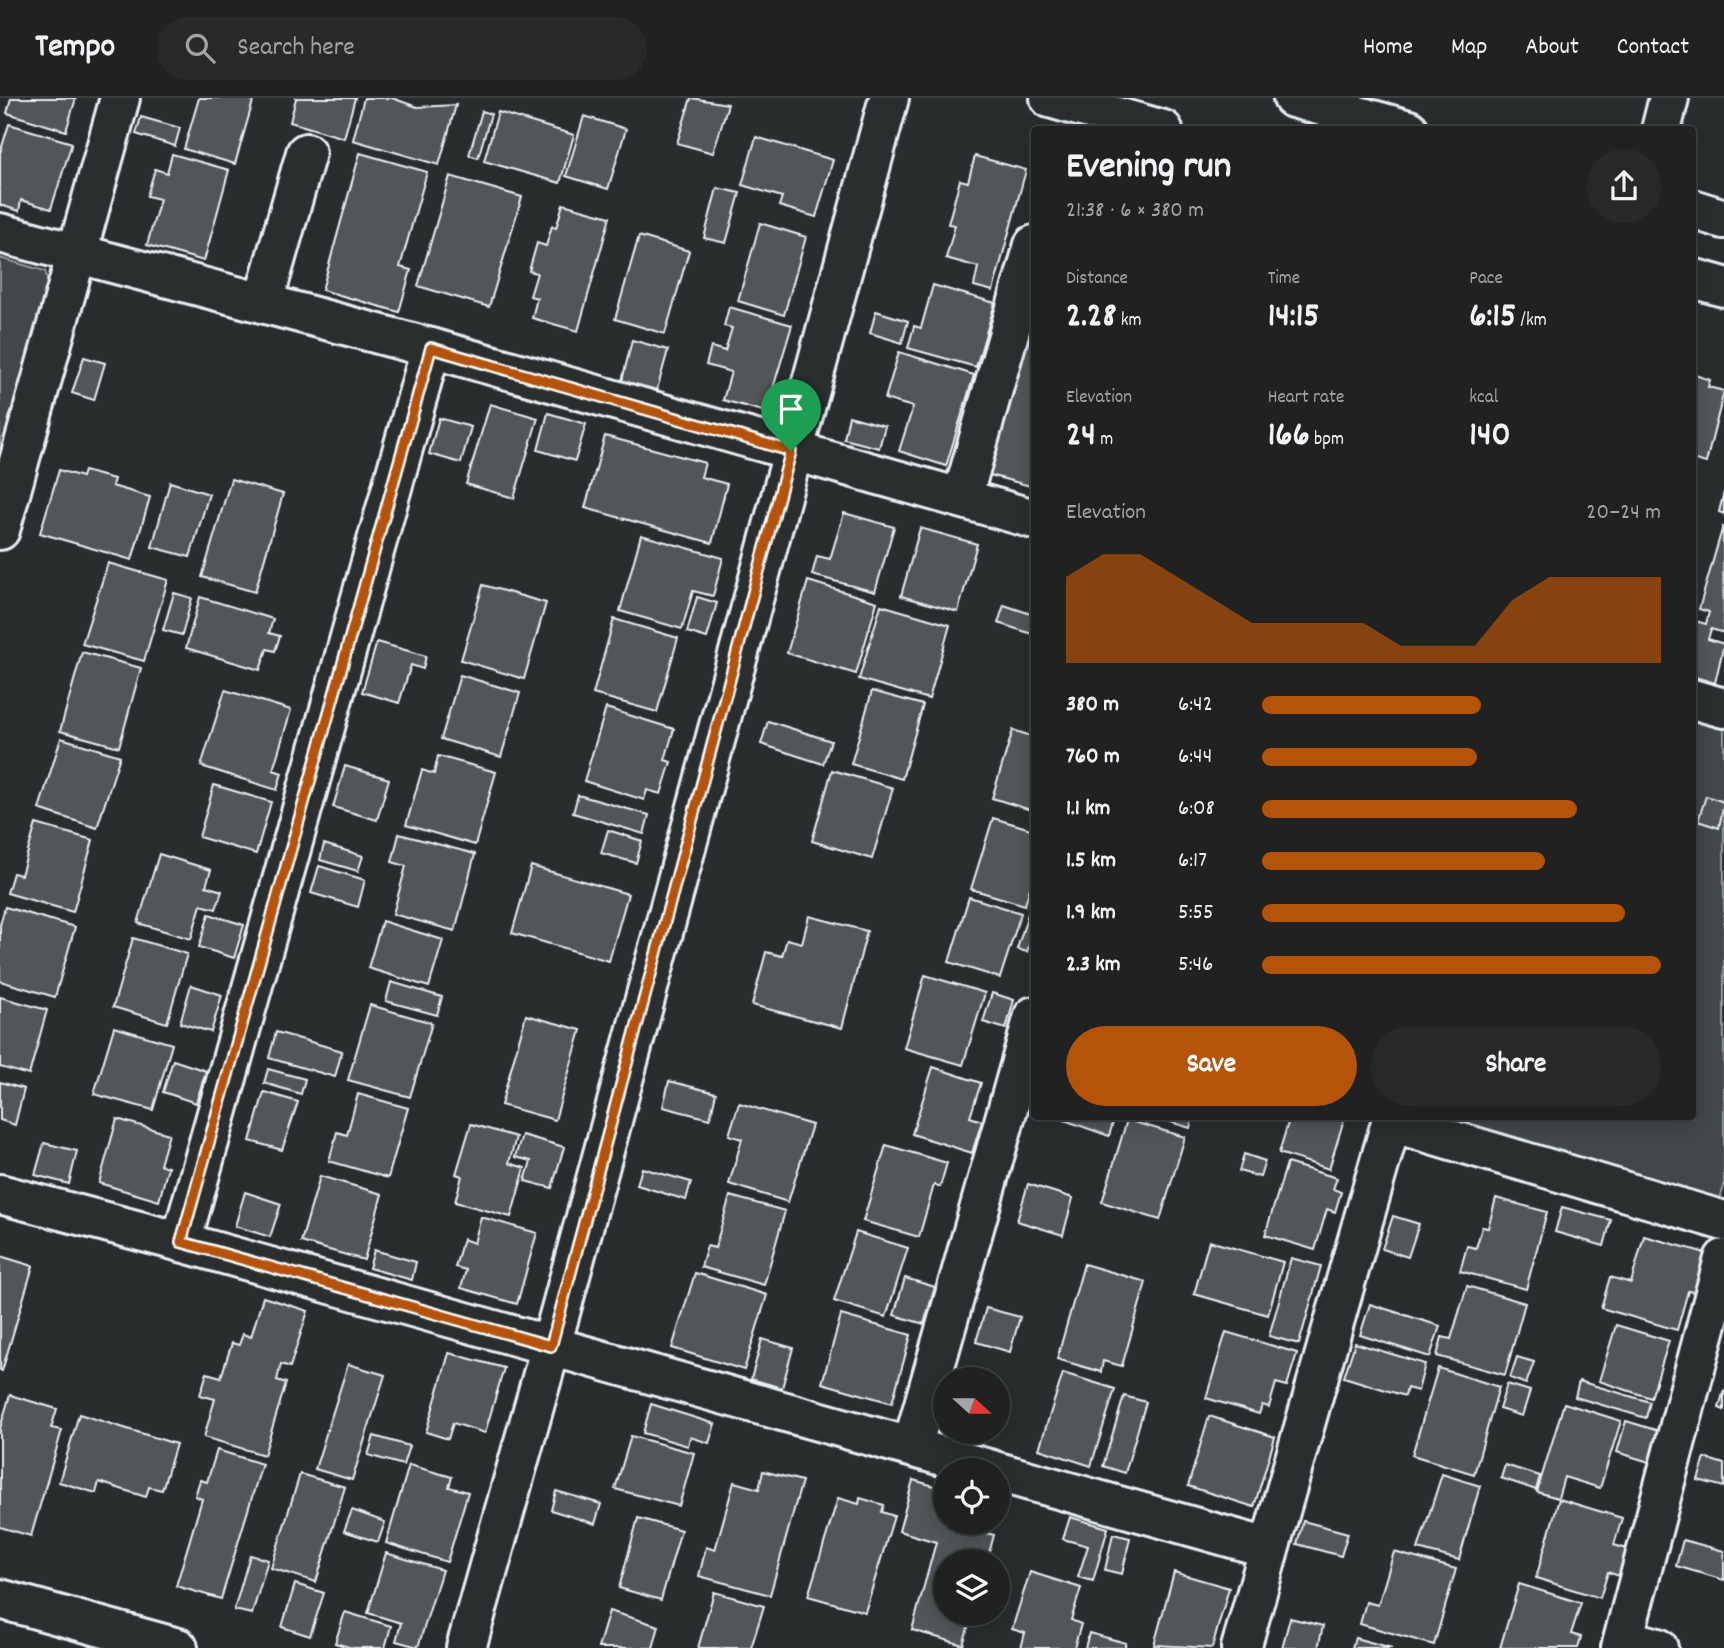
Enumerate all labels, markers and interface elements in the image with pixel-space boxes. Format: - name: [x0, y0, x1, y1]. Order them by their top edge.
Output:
- search box: [157, 17, 647, 80]
- text: Tempo: [35, 25, 115, 72]
- icon: search: [181, 29, 219, 67]
- text: Search here: [237, 30, 355, 67]
- text: Home: [1363, 31, 1413, 65]
- text: Map: [1451, 31, 1487, 65]
- text: About: [1525, 31, 1579, 65]
- text: Contact: [1617, 31, 1689, 65]
- text: Evening run: [1066, 141, 1231, 196]
- button: share: [1587, 149, 1661, 223]
- text: 21:38 · 6 × 380 m: [1066, 195, 1204, 228]
- text: Distance: [1066, 266, 1128, 293]
- text: Time: [1268, 266, 1300, 293]
- text: Pace: [1469, 266, 1503, 293]
- text: 2.28: [1066, 293, 1116, 343]
- text: 14:15: [1268, 293, 1320, 343]
- text: 6:15: [1469, 293, 1516, 343]
- text: km: [1116, 308, 1142, 335]
- text: /km: [1516, 308, 1547, 335]
- pin: [761, 379, 821, 451]
- text: Elevation: [1066, 385, 1132, 412]
- text: Heart rate: [1268, 385, 1344, 412]
- text: kcal: [1469, 385, 1498, 412]
- icon: arrive: [772, 390, 810, 428]
- text: 24: [1066, 412, 1096, 462]
- text: 166: [1268, 412, 1310, 462]
- text: 140: [1469, 412, 1511, 462]
- text: m: [1096, 427, 1113, 454]
- text: bpm: [1310, 427, 1344, 454]
- text: Elevation: [1066, 497, 1146, 530]
- text: 20–24 m: [1586, 497, 1661, 530]
- text: 380 m: [1066, 689, 1119, 722]
- text: 6:42: [1178, 689, 1213, 722]
- text: 760 m: [1066, 741, 1120, 774]
- text: 6:44: [1178, 741, 1212, 774]
- text: 1.1 km: [1066, 793, 1110, 826]
- text: 6:08: [1178, 793, 1215, 826]
- text: 1.5 km: [1066, 845, 1116, 878]
- text: 6:17: [1178, 845, 1207, 878]
- text: 1.9 km: [1066, 897, 1116, 930]
- text: 5:55: [1178, 897, 1214, 930]
- text: 2.3 km: [1066, 949, 1121, 982]
- text: 5:46: [1178, 949, 1213, 982]
- button: Save: [1066, 1026, 1357, 1106]
- button: Share: [1371, 1026, 1661, 1106]
- north arrow: [933, 1367, 1010, 1444]
- map controls: [933, 1367, 1010, 1626]
- button: locate: [933, 1458, 1010, 1535]
- button: layers: [933, 1549, 1010, 1626]

